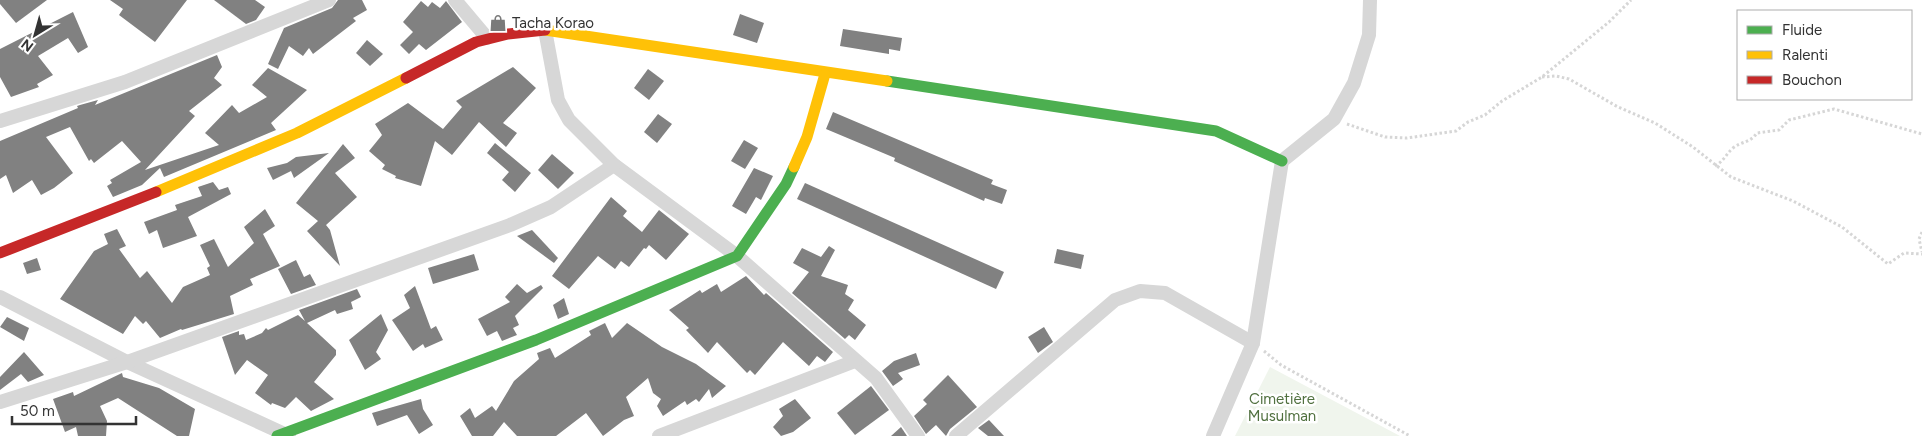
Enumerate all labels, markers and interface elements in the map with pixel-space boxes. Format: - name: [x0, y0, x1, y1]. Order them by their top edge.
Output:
- north arrow: [10, 10, 60, 60]
- legend: [1737, 10, 1912, 100]
- shop icon: Tacha Korao: [488, 13, 508, 33]
- place label: Tacha Korao: [512, 14, 594, 32]
- text: Fluide: [1782, 21, 1822, 39]
- text: N: [18, 35, 37, 55]
- text: Ralenti: [1782, 46, 1828, 64]
- text: Bouchon: [1782, 71, 1842, 89]
- park label: Cimetière Musulman: [1248, 390, 1316, 425]
- scale bar: [12, 394, 136, 426]
- text: 50 m: [20, 402, 55, 420]

